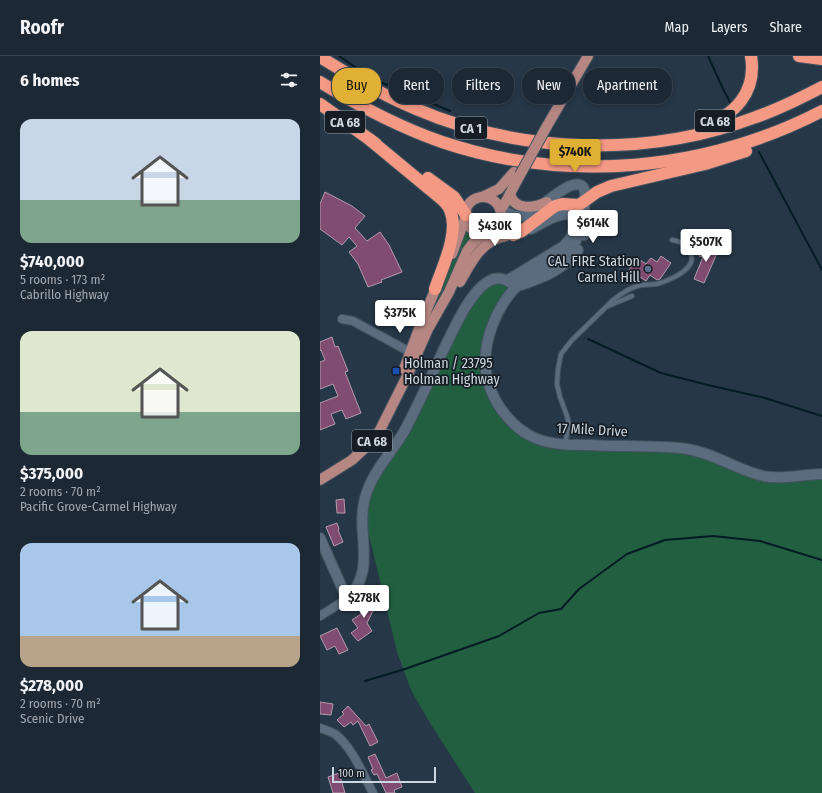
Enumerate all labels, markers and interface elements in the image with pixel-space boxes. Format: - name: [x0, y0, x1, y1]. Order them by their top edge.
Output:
- text: Roofr: [20, 16, 64, 39]
- text: Map: [665, 19, 689, 36]
- text: Layers: [711, 19, 747, 36]
- text: Share: [769, 19, 802, 36]
- chip: Buy: [332, 68, 381, 104]
- chip: Rent: [389, 68, 444, 104]
- chip: Filters: [452, 68, 514, 104]
- chip: New: [522, 68, 575, 104]
- chip: Apartment: [583, 68, 672, 104]
- icon: filters: [278, 69, 300, 91]
- text: 6 homes: [20, 70, 79, 91]
- road number: CA 68: [695, 110, 735, 132]
- road number: CA 68: [325, 111, 365, 133]
- road number: CA 1: [455, 117, 487, 139]
- pin: $740K: [547, 139, 603, 173]
- text: $740K: [559, 144, 591, 159]
- icon: home: [124, 145, 196, 217]
- pin: $614K: [565, 210, 621, 244]
- pin: $430K: [467, 213, 523, 247]
- text: $614K: [577, 215, 609, 230]
- text: $430K: [478, 218, 512, 233]
- pin: $507K: [678, 229, 734, 263]
- text: $507K: [690, 234, 722, 249]
- text: $740,000: [20, 251, 84, 272]
- place label: CAL FIRE Station Carmel Hill: [548, 253, 640, 286]
- marker: CAL FIRE Station Carmel Hill: [643, 264, 653, 274]
- text: 5 rooms · 173 m²: [20, 272, 105, 287]
- text: Cabrillo Highway: [20, 287, 109, 302]
- pin: $375K: [372, 300, 428, 334]
- text: $375K: [384, 305, 416, 320]
- place label: Holman / 23795 Holman Highway: [404, 355, 500, 388]
- icon: home: [124, 357, 196, 429]
- marker: Holman / 23795 Holman Highway: [391, 366, 401, 376]
- street label: 17 Mile Drive: [556, 420, 628, 440]
- road number: CA 68: [352, 430, 392, 452]
- text: $375,000: [20, 463, 83, 484]
- text: 2 rooms · 70 m²: [20, 484, 101, 499]
- text: Pacific Grove-Carmel Highway: [20, 499, 177, 514]
- icon: home: [124, 569, 196, 641]
- pin: $278K: [336, 585, 392, 619]
- text: $278K: [348, 590, 380, 605]
- text: $278,000: [20, 675, 84, 696]
- text: 2 rooms · 70 m²: [20, 696, 101, 711]
- text: Scenic Drive: [20, 711, 84, 726]
- scale bar: [332, 765, 436, 784]
- text: 100 m: [338, 767, 365, 780]

